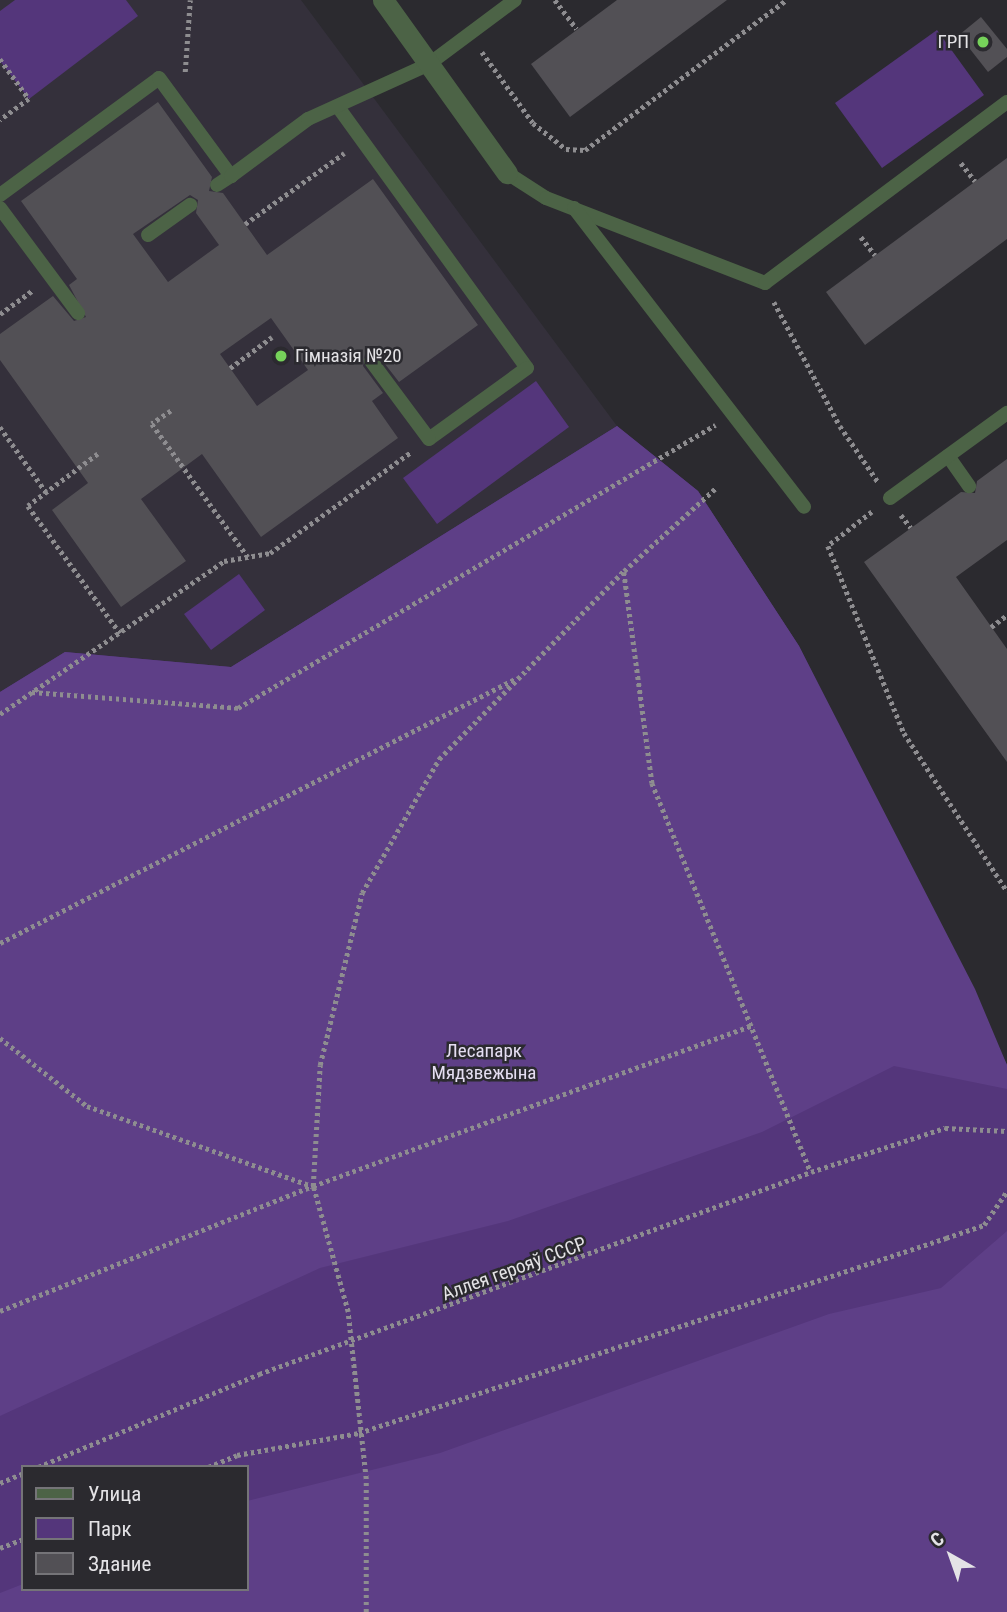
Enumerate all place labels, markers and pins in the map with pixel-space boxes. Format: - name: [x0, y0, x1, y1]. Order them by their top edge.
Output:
- place label: ГРП: [937, 31, 969, 53]
- marker: ГРП: [975, 34, 991, 50]
- place label: Гімназія №20: [295, 345, 402, 367]
- marker: Гімназія №20: [273, 348, 289, 364]

